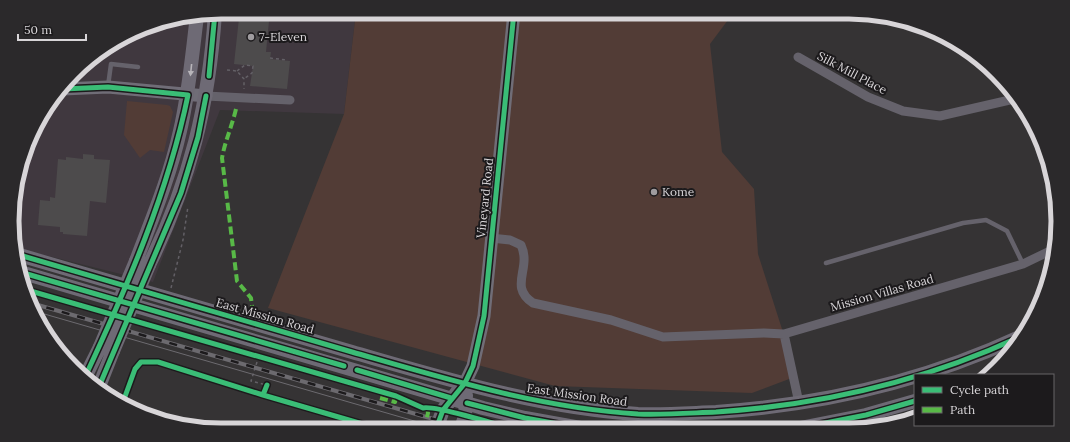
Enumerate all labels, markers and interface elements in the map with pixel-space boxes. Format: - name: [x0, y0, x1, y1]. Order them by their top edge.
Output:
- scale bar: [18, 16, 86, 42]
- text: 50 m: [24, 22, 52, 37]
- place label: 7-Eleven: [259, 29, 307, 44]
- marker: 7-Eleven: [246, 32, 256, 42]
- street label: Silk Mill Place: [815, 48, 890, 97]
- one-way arrow: [187, 64, 194, 76]
- street label: Vineyard Road: [473, 157, 496, 240]
- place label: Kome: [662, 184, 695, 199]
- marker: Kome: [649, 187, 659, 197]
- street label: Mission Villas Road: [829, 271, 935, 314]
- street label: East Mission Road: [214, 294, 316, 337]
- legend: [914, 374, 1054, 426]
- street label: East Mission Road: [526, 380, 628, 409]
- text: Cycle path: [950, 382, 1009, 397]
- text: Path: [950, 402, 975, 417]

